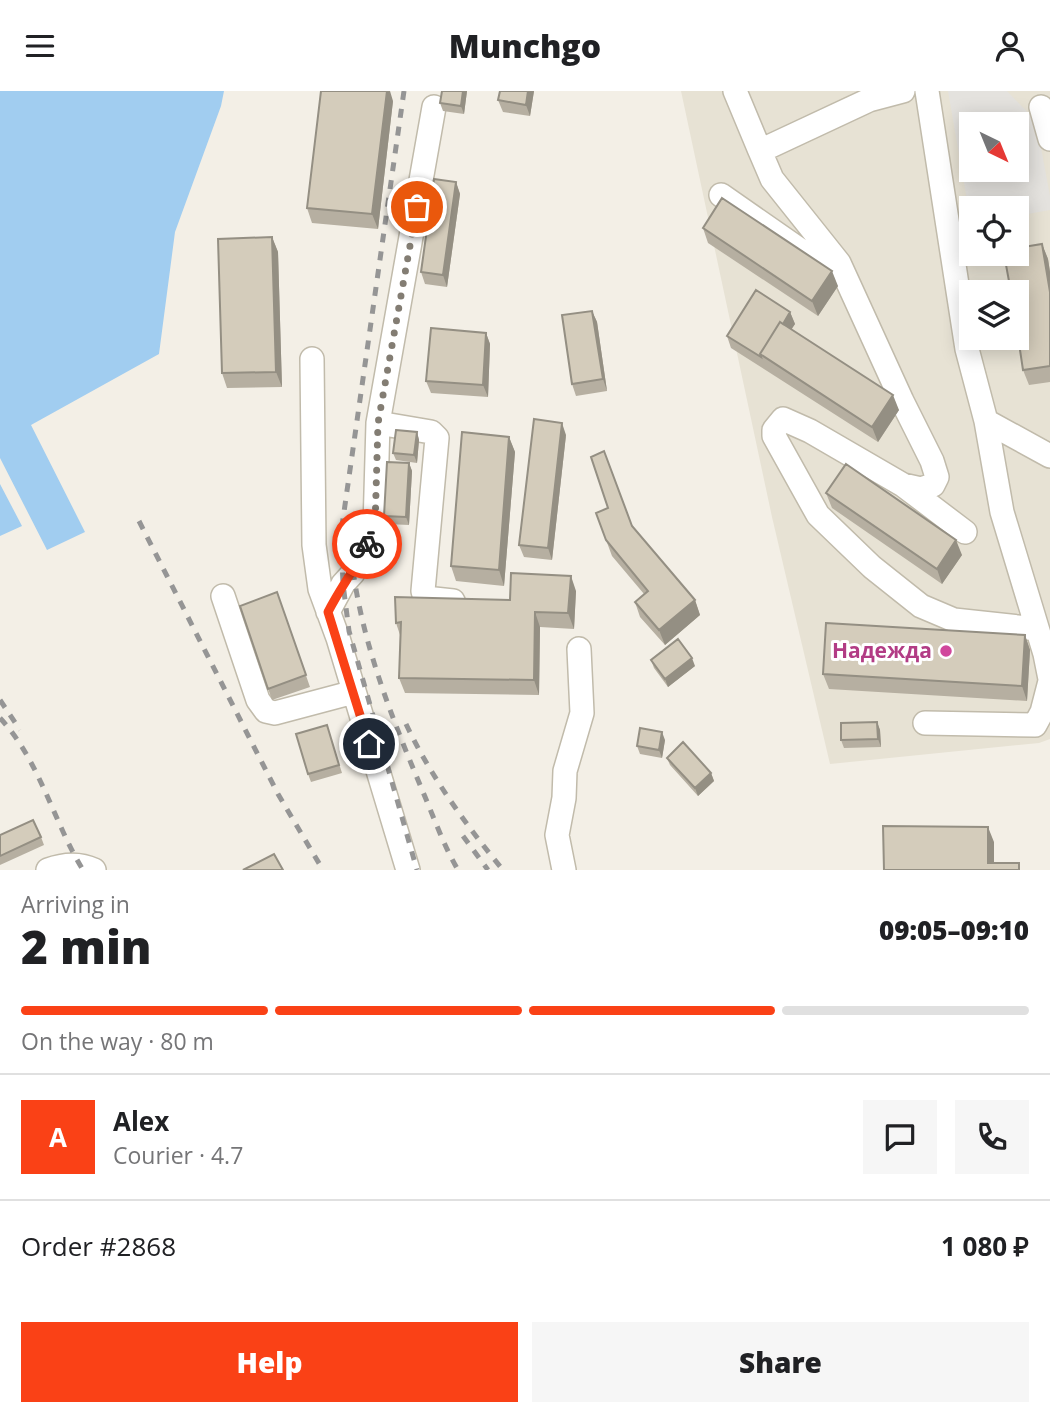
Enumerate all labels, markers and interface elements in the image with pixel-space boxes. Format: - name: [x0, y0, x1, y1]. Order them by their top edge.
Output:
- text: Munchgo: [449, 24, 601, 67]
- icon: menu: [21, 27, 59, 65]
- icon: person: [991, 27, 1029, 65]
- north arrow: [959, 112, 1029, 182]
- map controls: [959, 112, 1029, 350]
- pin: [387, 177, 447, 237]
- icon: bag: [398, 188, 436, 226]
- button: locate: [959, 196, 1029, 266]
- button: layers: [959, 280, 1029, 350]
- courier: [332, 509, 402, 579]
- icon: bike: [348, 525, 386, 563]
- place label: Надежда: [832, 636, 932, 664]
- marker: Надежда: [938, 643, 954, 659]
- pin: [339, 714, 399, 774]
- icon: home: [350, 725, 388, 763]
- text: Arriving in: [21, 888, 130, 920]
- text: 09:05–09:10: [879, 912, 1029, 948]
- text: 2 min: [21, 915, 152, 977]
- text: On the way · 80 m: [21, 1025, 214, 1057]
- button: chat: [863, 1100, 937, 1174]
- button: phone: [955, 1100, 1029, 1174]
- text: Alex: [113, 1103, 169, 1139]
- text: A: [49, 1119, 67, 1155]
- text: Courier · 4.7: [113, 1139, 243, 1171]
- text: Order #2868: [21, 1228, 176, 1264]
- text: 1 080 ₽: [941, 1228, 1029, 1264]
- button: Help: [21, 1322, 518, 1402]
- button: Share: [532, 1322, 1029, 1402]

